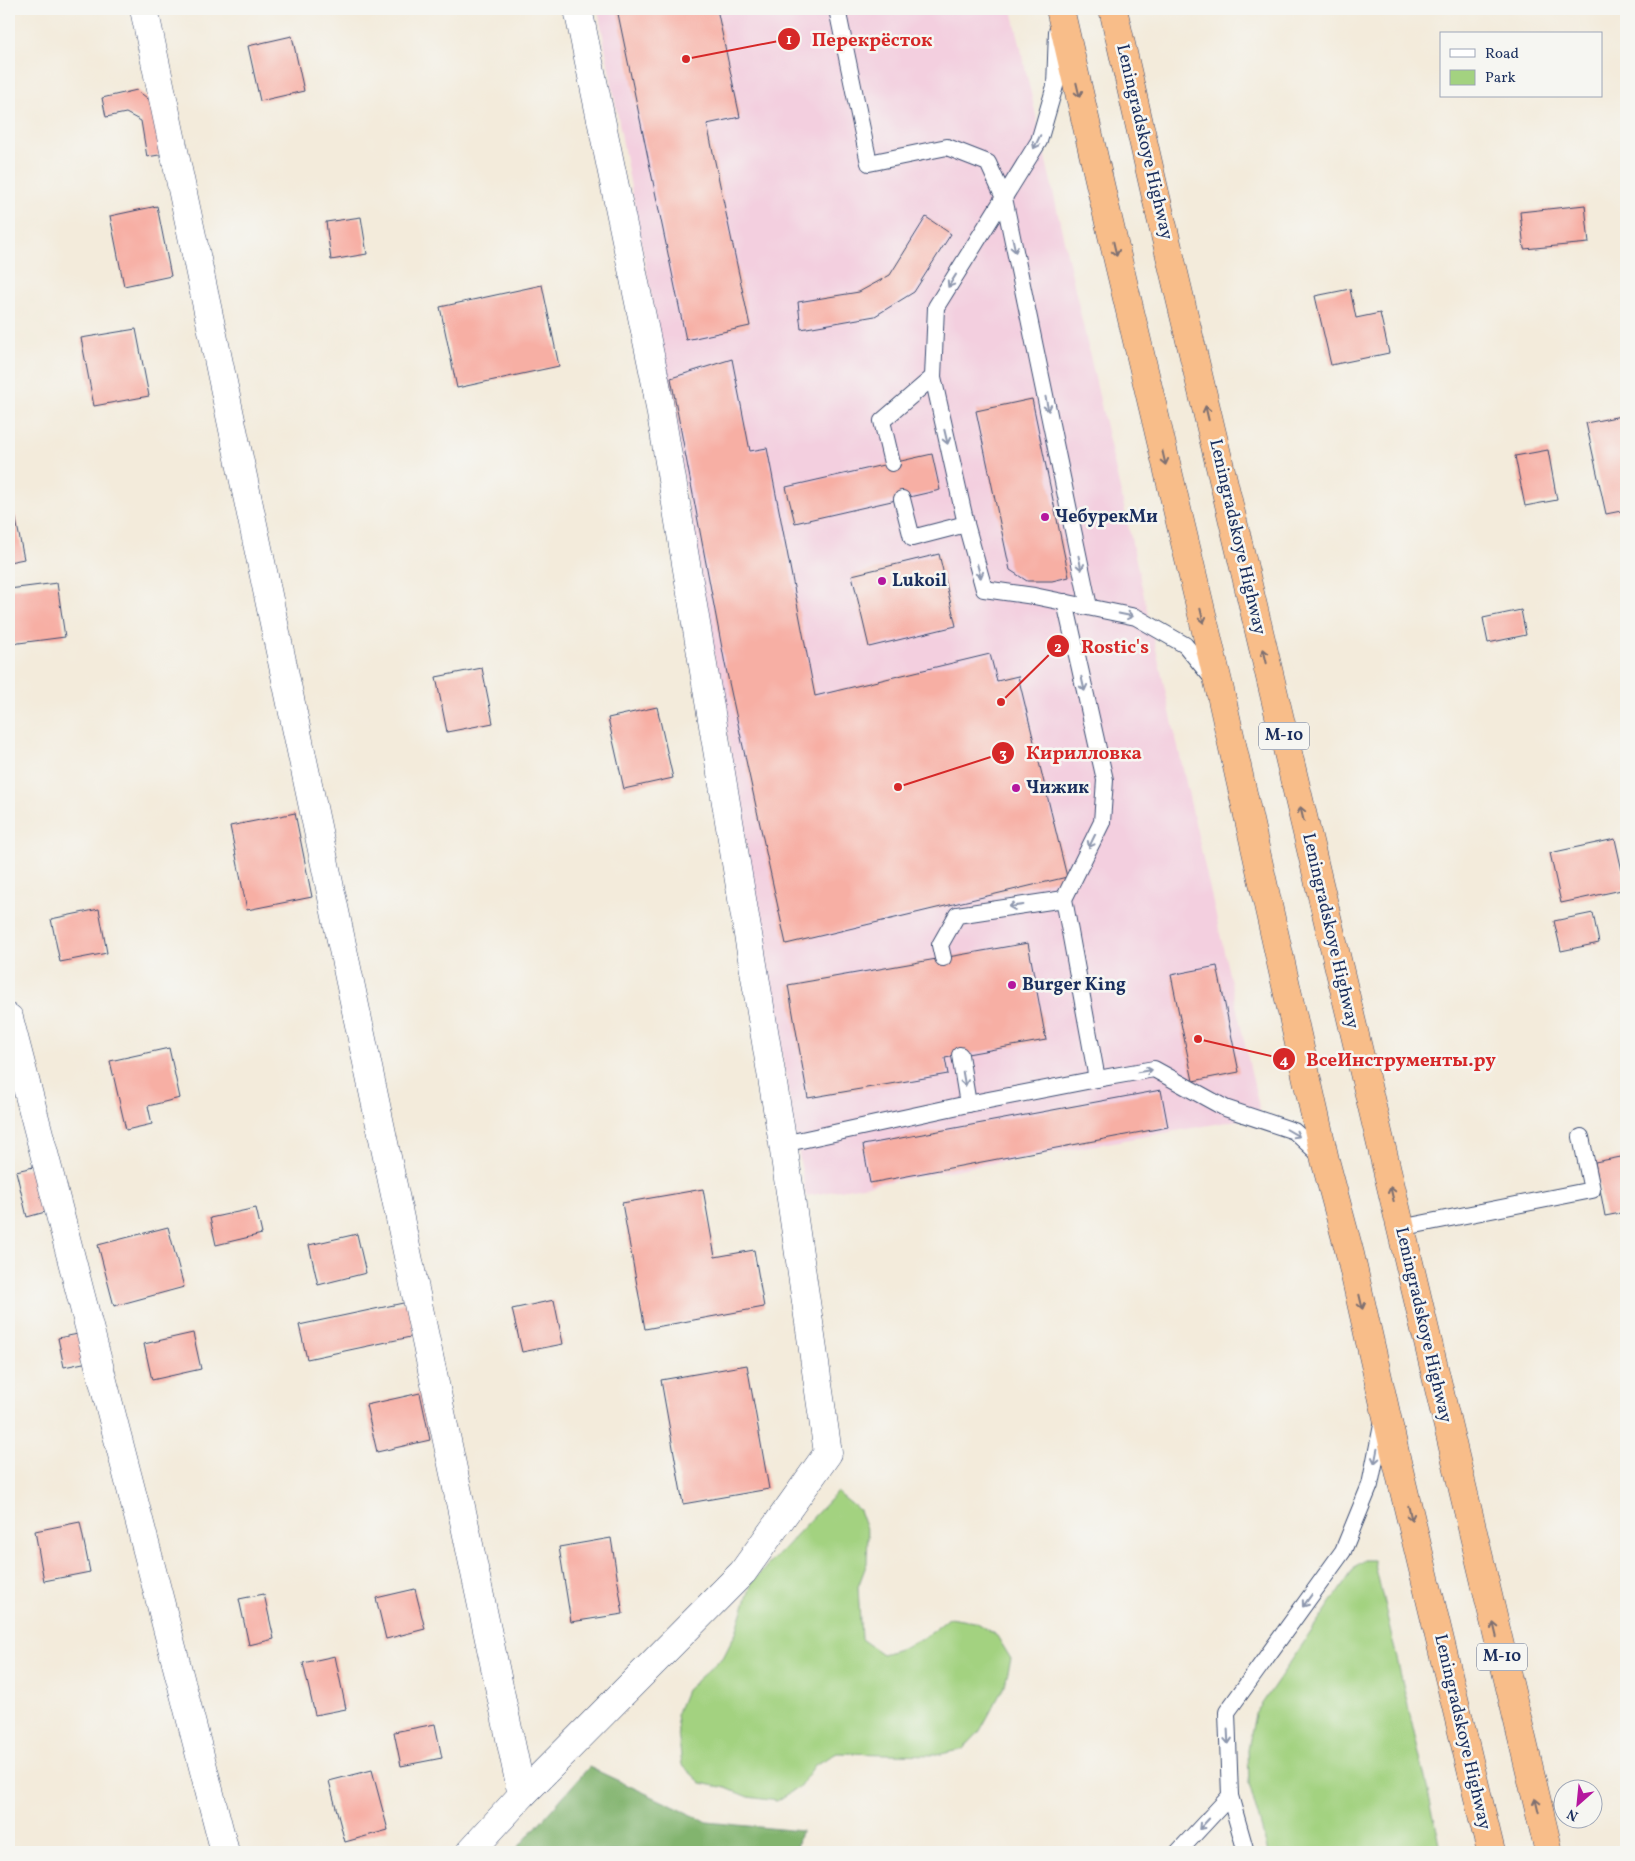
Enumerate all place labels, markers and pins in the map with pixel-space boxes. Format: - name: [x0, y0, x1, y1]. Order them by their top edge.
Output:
- callout: Перекрёсток: [776, 22, 942, 56]
- place label: ЧебурекМи: [1055, 505, 1158, 530]
- marker: ЧебурекМи: [1039, 511, 1051, 523]
- place label: Lukoil: [892, 569, 947, 594]
- marker: Lukoil: [876, 575, 888, 587]
- callout: Rostiс's: [1046, 629, 1159, 663]
- callout: Кирилловка: [991, 736, 1152, 770]
- place label: Чижик: [1026, 776, 1089, 801]
- marker: Чижик: [1010, 782, 1022, 794]
- place label: Burger King: [1022, 973, 1126, 998]
- marker: Burger King: [1006, 979, 1018, 991]
- callout: ВсеИнструменты.ру: [1271, 1042, 1506, 1076]

